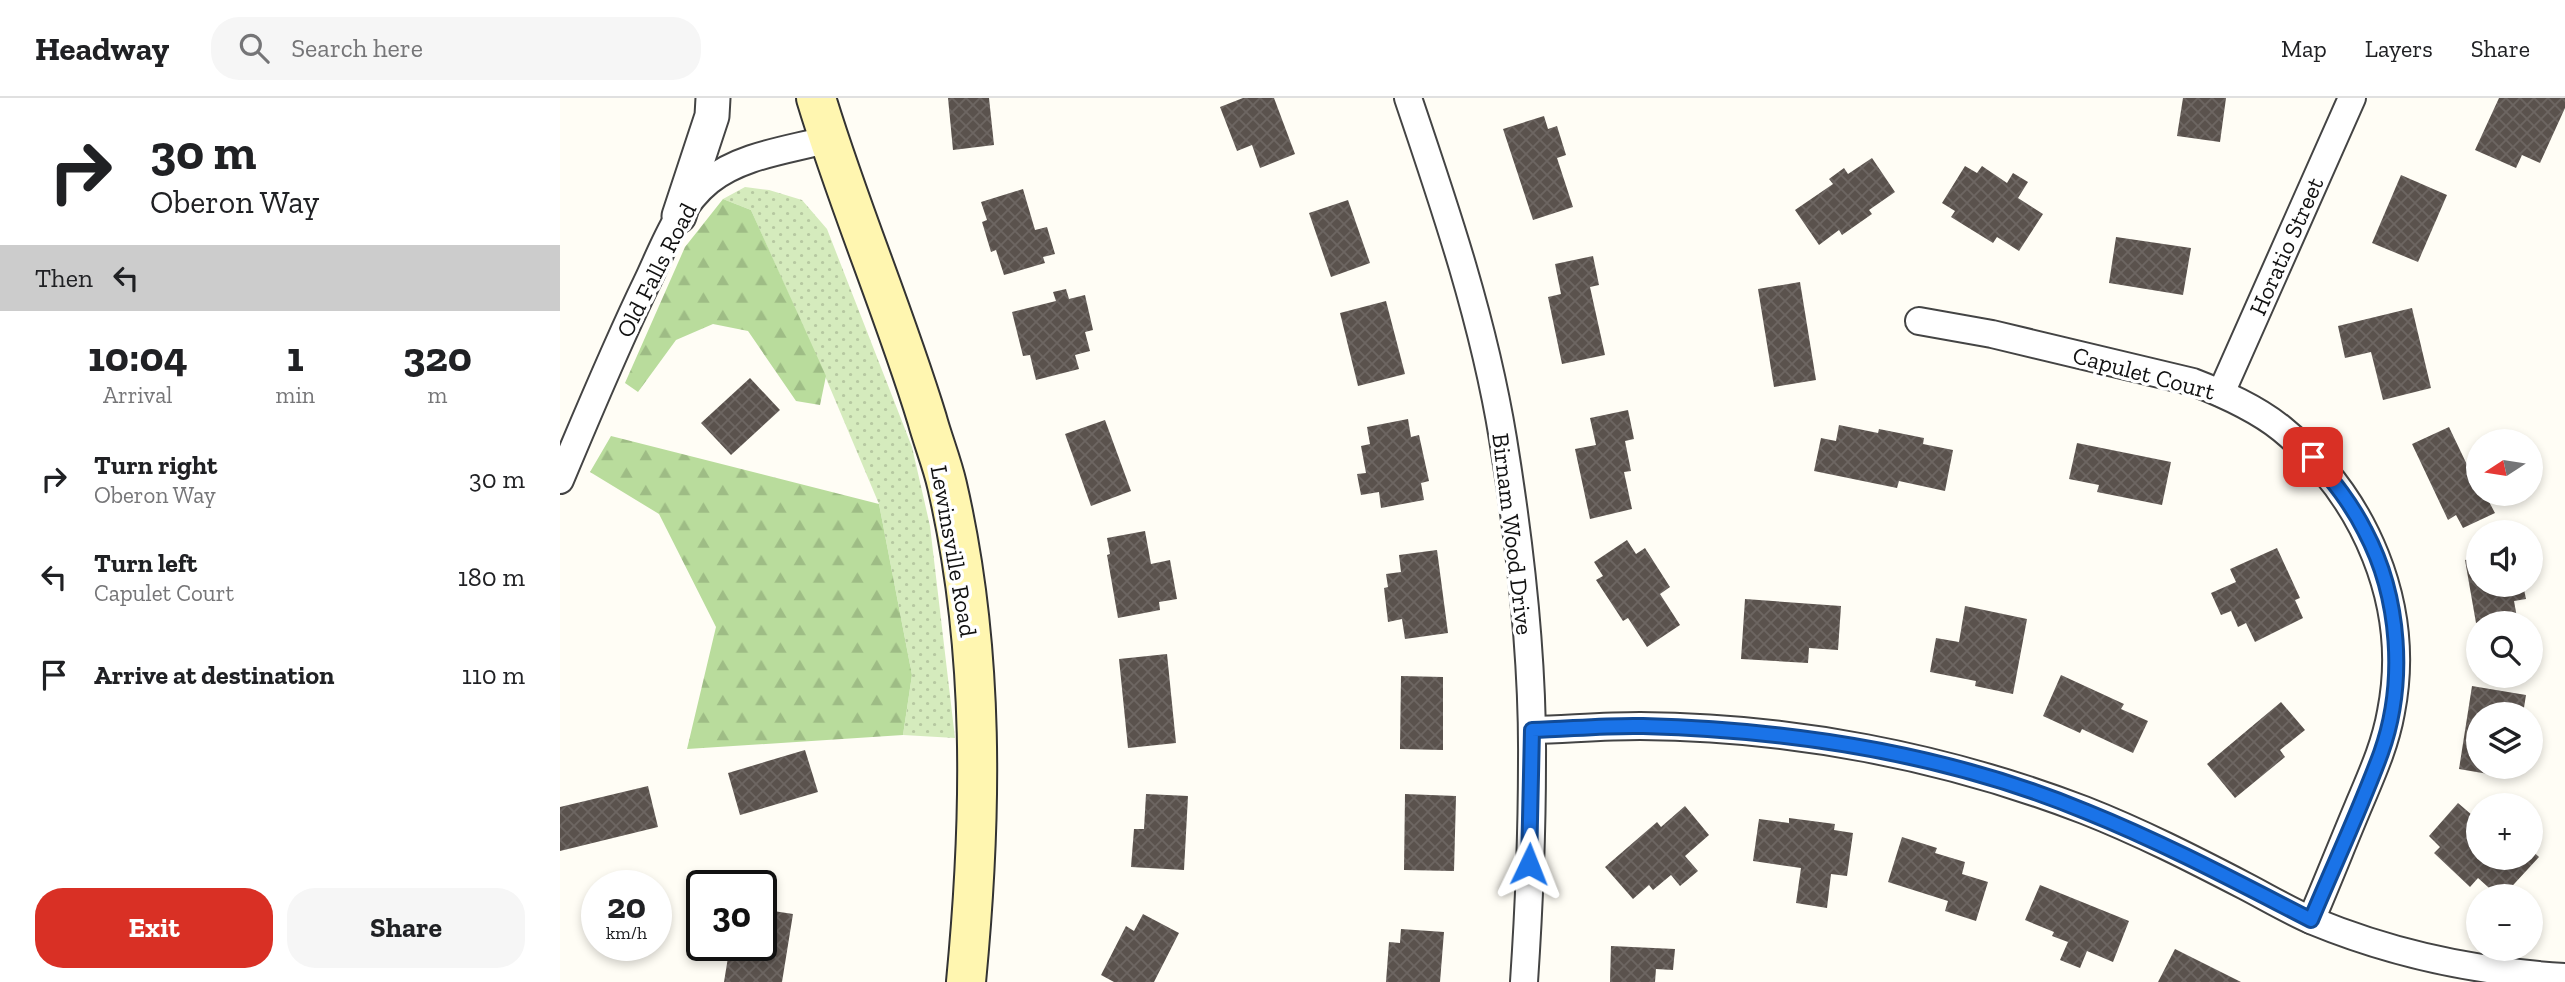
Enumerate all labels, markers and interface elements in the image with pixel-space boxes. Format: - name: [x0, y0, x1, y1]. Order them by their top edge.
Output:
- search box: [211, 17, 701, 80]
- text: Headway: [35, 29, 169, 68]
- icon: search: [235, 29, 273, 67]
- text: Search here: [291, 32, 423, 64]
- text: Map: [2281, 34, 2327, 63]
- text: Layers: [2365, 34, 2433, 63]
- text: Share: [2471, 34, 2530, 63]
- text: 30 m: [150, 123, 256, 182]
- icon: right: [35, 126, 126, 217]
- street label: Horatio Street: [2243, 172, 2329, 320]
- text: Oberon Way: [150, 183, 319, 221]
- street label: Old Falls Road: [610, 198, 702, 342]
- icon: left: [107, 259, 145, 297]
- text: Then: [35, 262, 93, 294]
- text: 10:04: [88, 331, 188, 382]
- text: 1: [287, 331, 304, 382]
- text: 320: [403, 331, 472, 382]
- street label: Capulet Court: [2070, 340, 2218, 406]
- text: Arrival: [103, 381, 172, 409]
- text: min: [276, 381, 315, 409]
- text: m: [428, 381, 447, 409]
- pin: [2283, 427, 2343, 487]
- north arrow: [2466, 429, 2543, 506]
- map controls: [2466, 429, 2543, 961]
- street label: Birnam Wood Drive: [1486, 431, 1540, 637]
- icon: arrive: [2294, 438, 2332, 476]
- text: Turn right: [94, 449, 217, 481]
- icon: right: [35, 460, 73, 498]
- text: 30 m: [469, 463, 525, 495]
- street label: Lewinsville Road: [925, 463, 983, 639]
- text: Oberon Way: [94, 481, 216, 509]
- button: sound: [2466, 520, 2543, 597]
- text: Turn left: [94, 547, 197, 579]
- icon: left: [35, 558, 73, 596]
- text: 180 m: [458, 561, 525, 593]
- text: Capulet Court: [94, 579, 234, 607]
- button: search: [2466, 611, 2543, 688]
- icon: arrive: [35, 656, 73, 694]
- text: Arrive at destination: [94, 659, 334, 691]
- text: 110 m: [462, 659, 525, 691]
- button: layers: [2466, 702, 2543, 779]
- button: +: [2466, 793, 2543, 870]
- position arrow: [1492, 827, 1566, 901]
- speed limit sign: 30: [686, 870, 777, 961]
- button: −: [2466, 884, 2543, 961]
- text: 20: [607, 885, 646, 927]
- button: Exit: [35, 888, 273, 968]
- button: Share: [287, 888, 525, 968]
- text: km/h: [606, 922, 647, 944]

